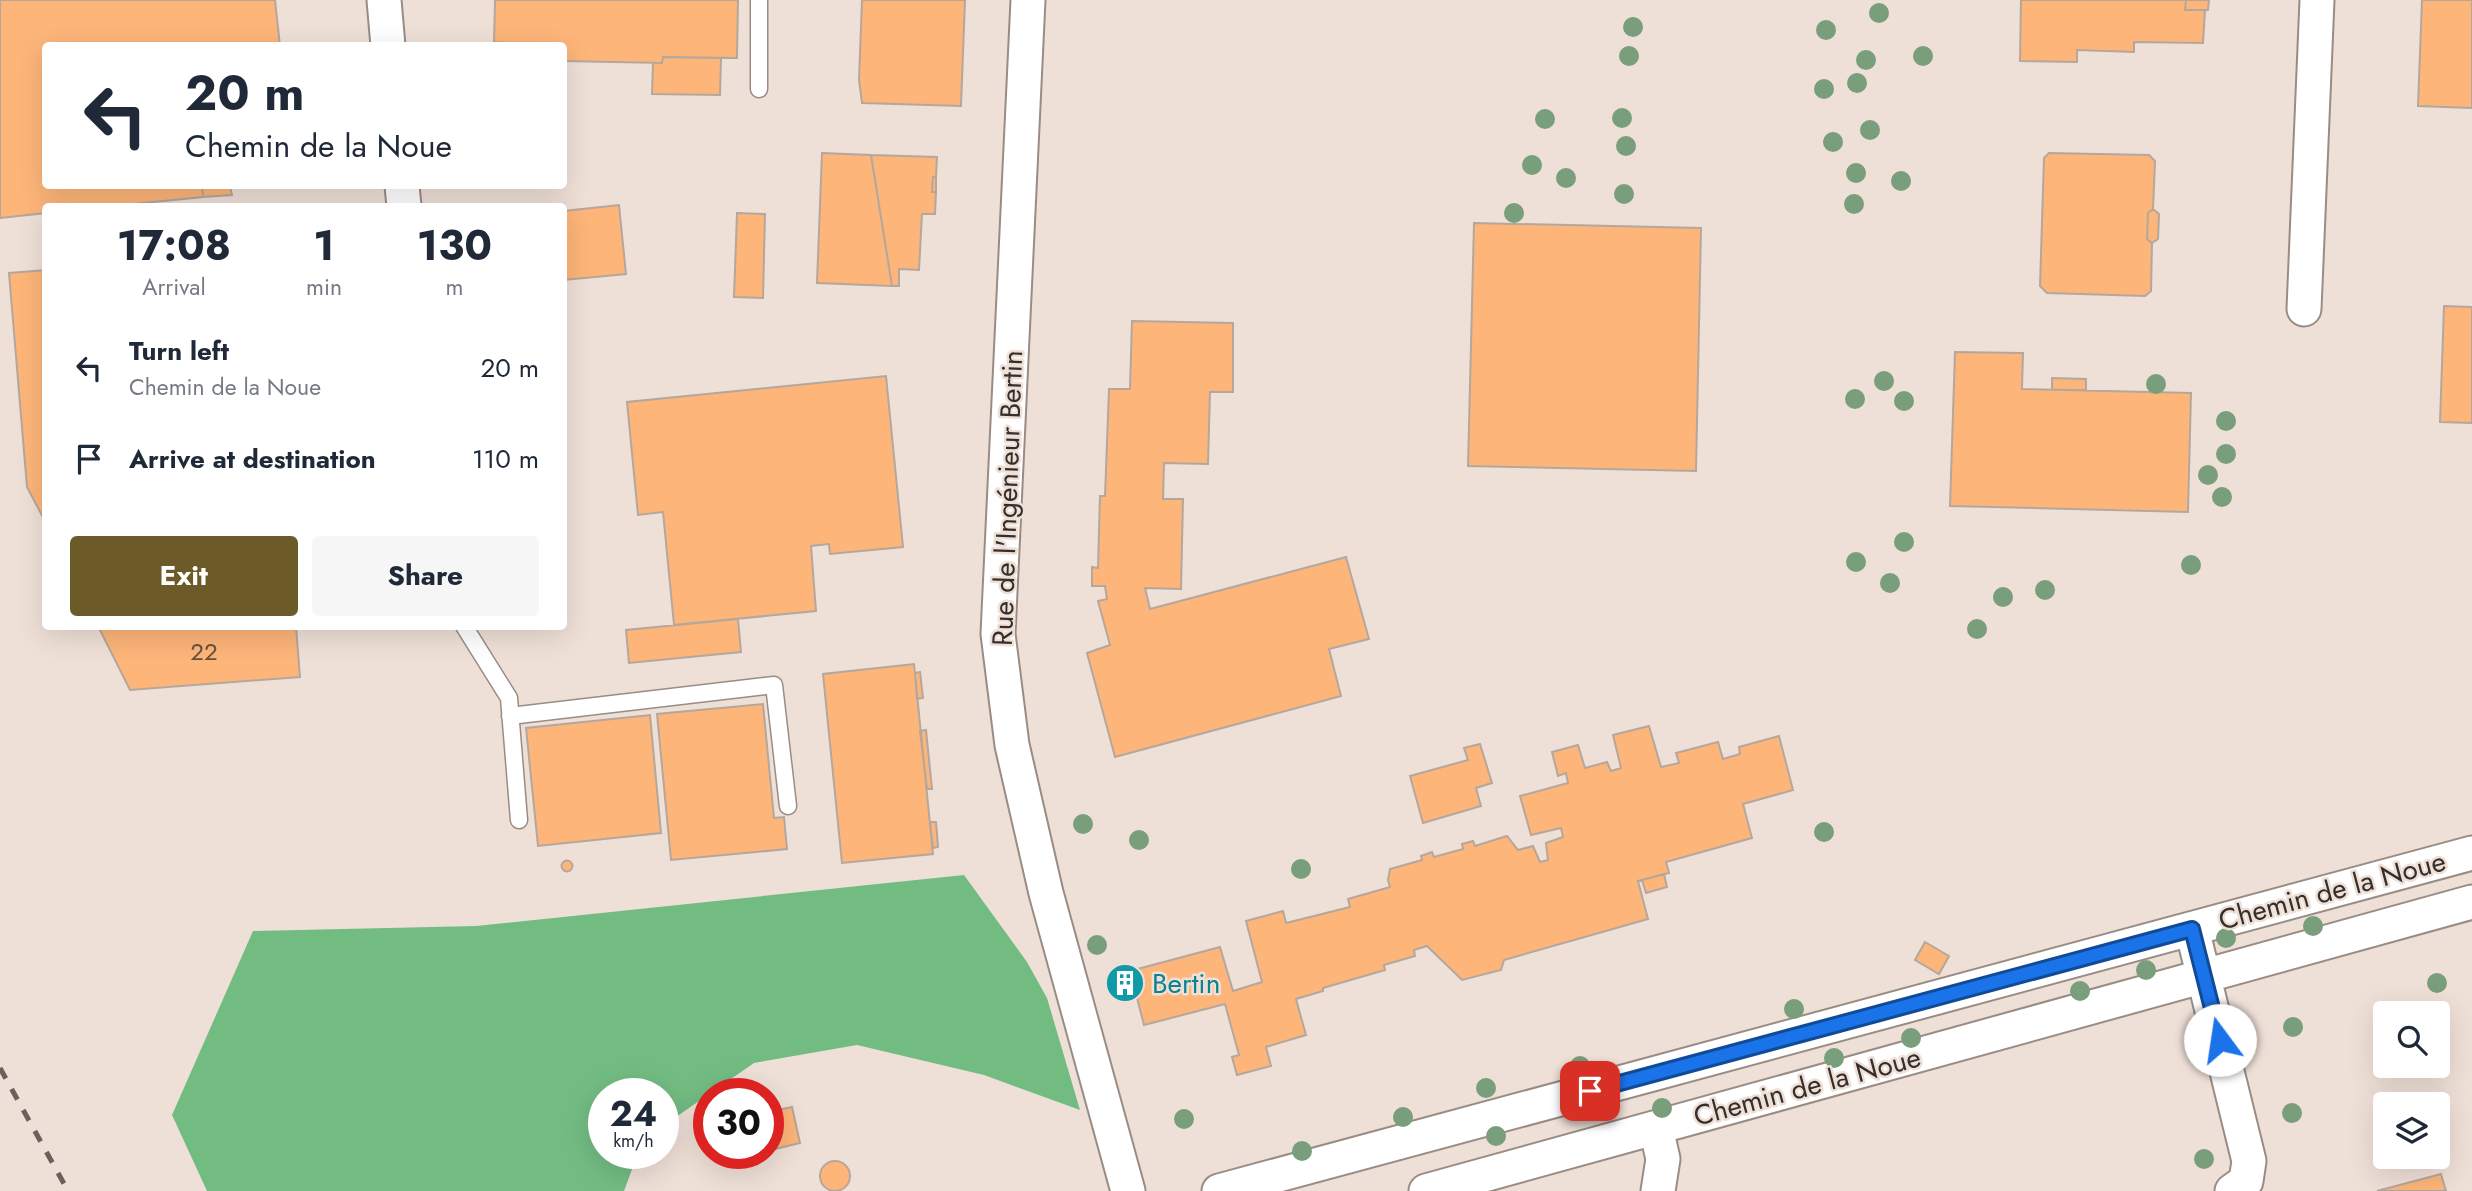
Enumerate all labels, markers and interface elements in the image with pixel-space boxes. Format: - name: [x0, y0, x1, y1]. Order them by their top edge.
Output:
- text: 20 m: [185, 58, 304, 128]
- icon: left: [70, 70, 161, 161]
- text: Chemin de la Noue: [185, 123, 452, 169]
- text: 17:08: [117, 215, 231, 276]
- text: 1: [313, 215, 335, 276]
- text: 130: [417, 215, 492, 276]
- text: Arrival: [142, 270, 206, 304]
- text: min: [306, 270, 342, 304]
- text: m: [446, 270, 463, 304]
- text: Turn left: [129, 332, 229, 370]
- icon: left: [70, 349, 108, 387]
- text: 20 m: [481, 349, 539, 387]
- street label: Rue de l'Ingénieur Bertin: [982, 349, 1033, 647]
- text: Chemin de la Noue: [129, 370, 321, 404]
- icon: arrive: [70, 440, 108, 478]
- text: Arrive at destination: [129, 440, 376, 478]
- text: 110 m: [472, 440, 539, 478]
- button: Exit: [70, 536, 298, 616]
- button: Share: [312, 536, 539, 616]
- house number: 22: [190, 634, 218, 669]
- street label: Chemin de la Noue: [2214, 840, 2450, 941]
- building icon: Bertin: [1104, 962, 1146, 1004]
- place label: Bertin: [1152, 963, 1220, 1004]
- map controls: [2373, 1001, 2450, 1169]
- button: search: [2373, 1001, 2450, 1078]
- position arrow: [2183, 1003, 2257, 1077]
- street label: Chemin de la Noue: [1689, 1036, 1925, 1137]
- pin: [1560, 1061, 1620, 1121]
- icon: arrive: [1571, 1072, 1609, 1110]
- speed limit sign: 30: [693, 1078, 784, 1169]
- text: 24: [610, 1089, 657, 1139]
- button: layers: [2373, 1092, 2450, 1169]
- text: km/h: [613, 1128, 654, 1154]

